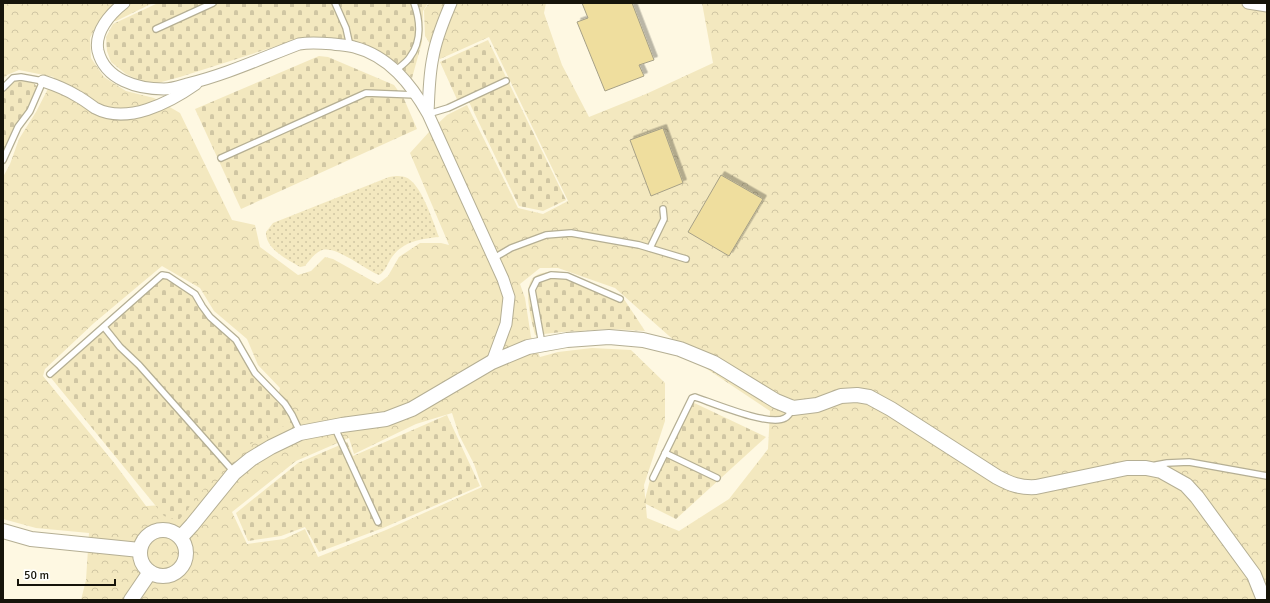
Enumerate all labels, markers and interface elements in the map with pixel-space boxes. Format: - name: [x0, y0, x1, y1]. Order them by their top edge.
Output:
- scale bar: [18, 561, 115, 587]
- text: 50 m: [24, 568, 49, 583]

